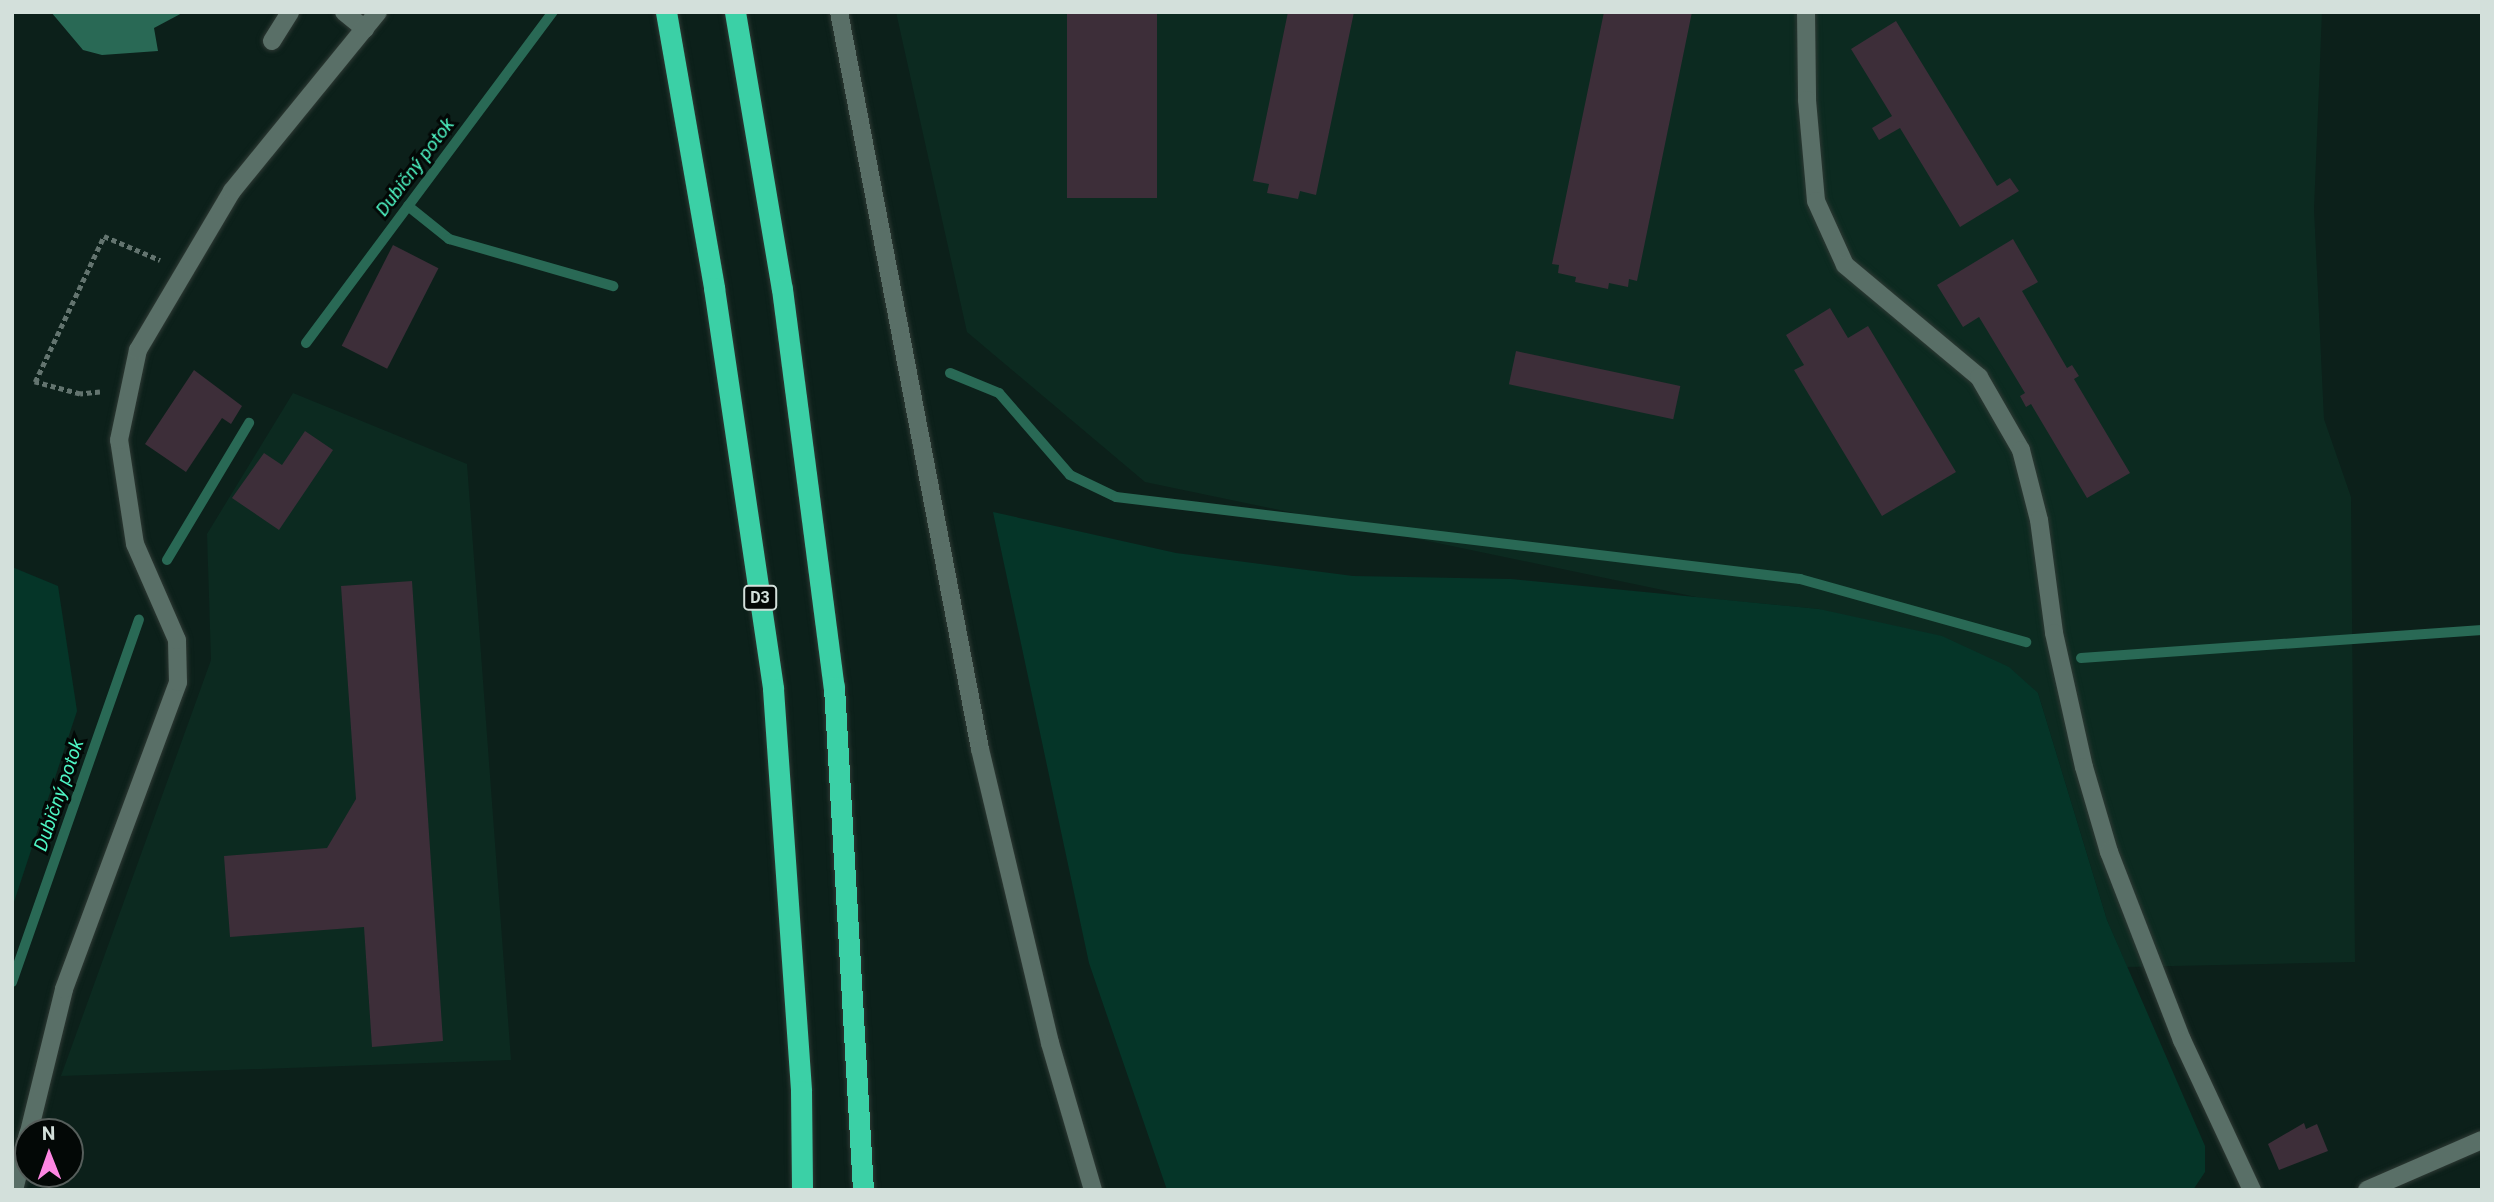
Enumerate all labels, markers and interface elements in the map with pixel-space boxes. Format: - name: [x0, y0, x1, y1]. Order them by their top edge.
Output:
- water label: Dubičný potok: [371, 113, 459, 221]
- road number: D3: [742, 586, 778, 610]
- water label: Dubičný potok: [29, 736, 89, 854]
- north arrow: [14, 1118, 84, 1188]
- text: N: [42, 1122, 56, 1145]

